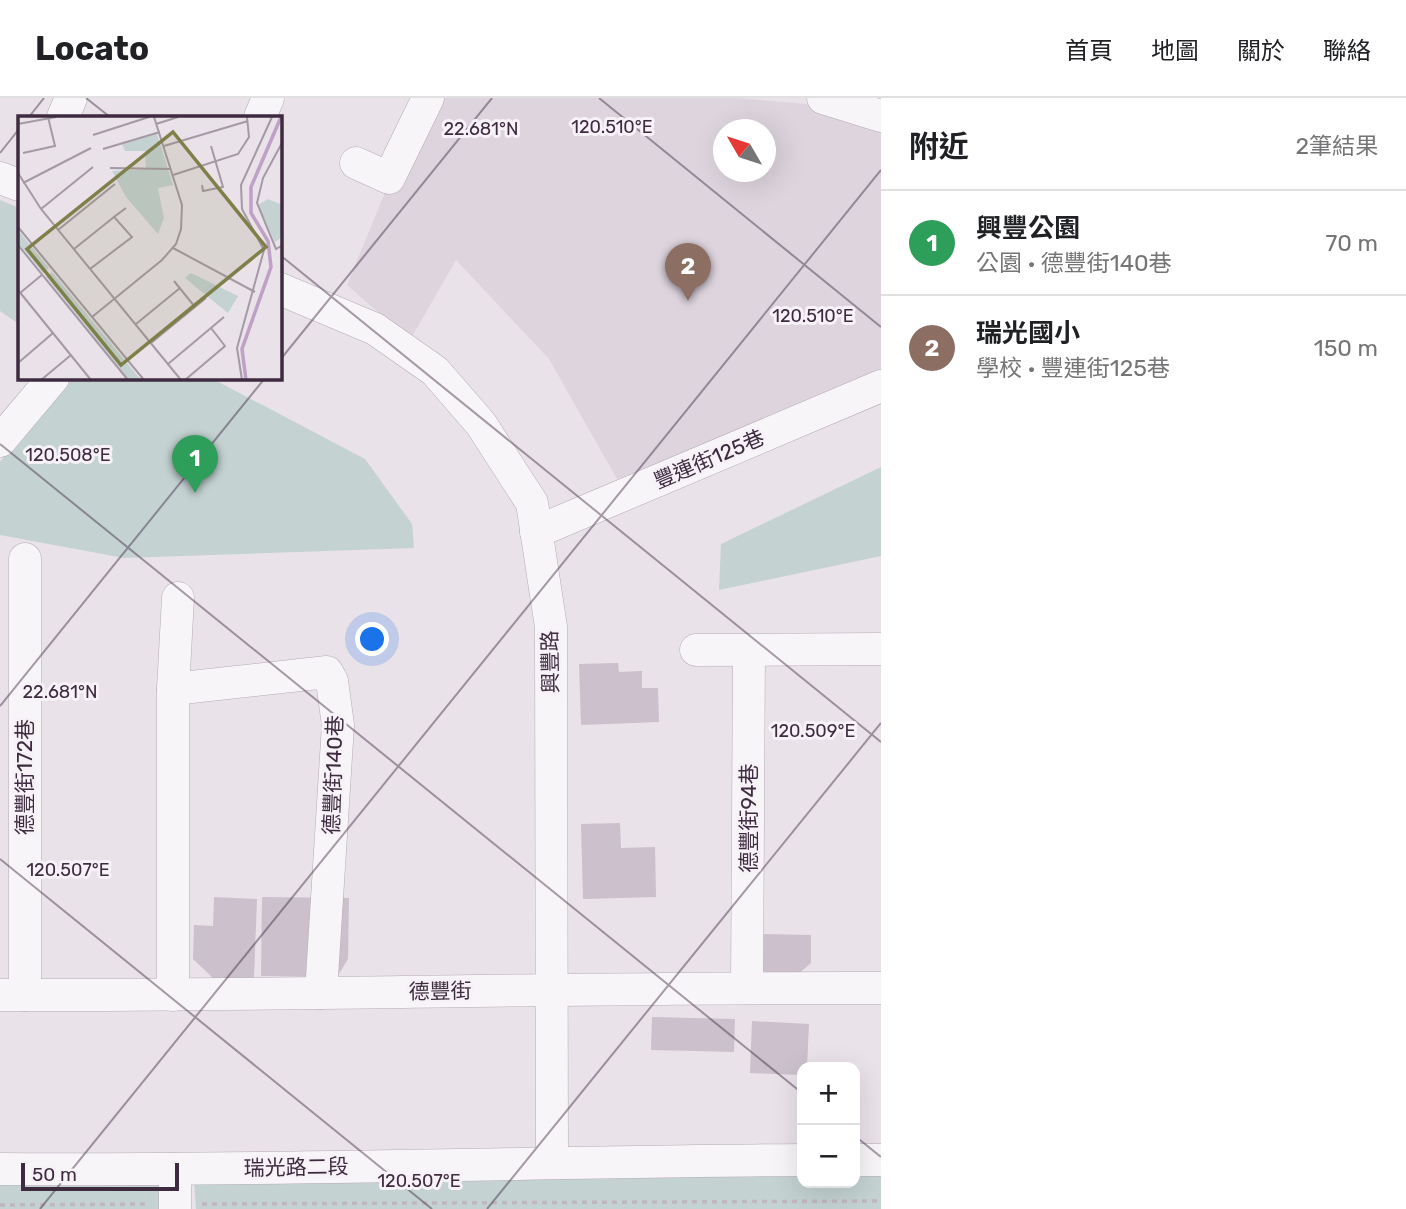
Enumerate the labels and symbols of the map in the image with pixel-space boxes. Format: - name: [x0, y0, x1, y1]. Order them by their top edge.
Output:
- inset map: [18, 116, 282, 380]
- text: 120.510°E: [571, 116, 653, 138]
- text: 22.681°N: [444, 118, 518, 140]
- north arrow: [713, 119, 776, 182]
- pin: 2: [665, 243, 711, 301]
- text: 120.510°E: [772, 305, 854, 327]
- street label: 豐連街125巷: [650, 424, 768, 494]
- pin: 1: [172, 435, 218, 493]
- text: 120.508°E: [25, 444, 111, 466]
- your location: [355, 622, 389, 656]
- street label: 興豐路: [537, 630, 563, 694]
- text: 22.681°N: [23, 681, 97, 703]
- street label: 德豐街140巷: [318, 715, 348, 835]
- street label: 德豐街172巷: [12, 719, 37, 835]
- text: 120.509°E: [771, 720, 855, 742]
- street label: 德豐街94巷: [736, 763, 761, 873]
- text: 120.507°E: [26, 859, 110, 881]
- street label: 德豐街: [408, 978, 472, 1004]
- street label: 瑞光路二段: [243, 1154, 349, 1180]
- scale bar: [21, 1160, 178, 1192]
- text: 120.507°E: [377, 1170, 461, 1192]

